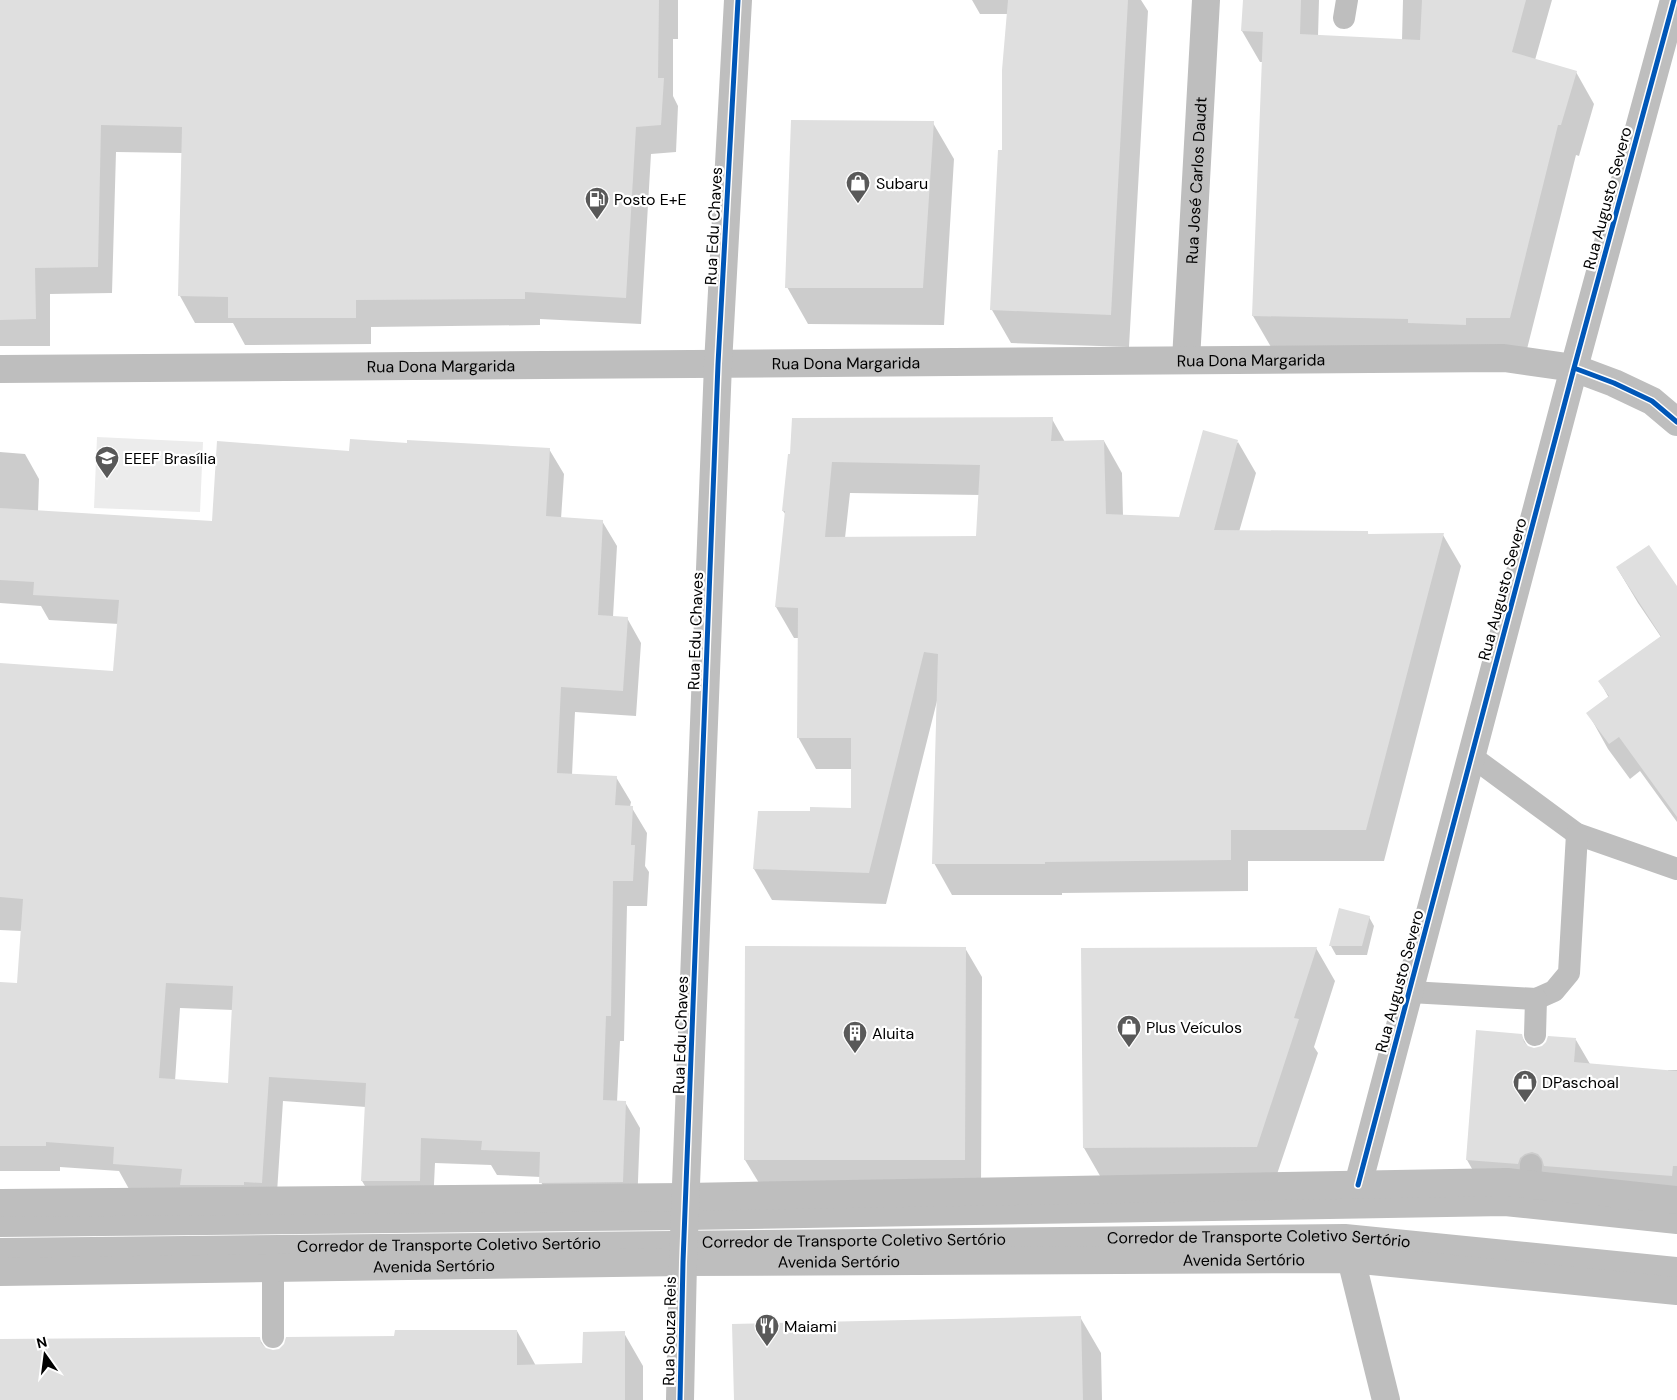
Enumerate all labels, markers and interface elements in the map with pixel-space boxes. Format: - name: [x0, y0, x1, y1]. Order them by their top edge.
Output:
- street label: Rua José Carlos Daudt: [1181, 96, 1212, 264]
- street label: Rua Augusto Severo: [1578, 124, 1637, 272]
- street label: Rua Edu Chaves: [700, 166, 727, 286]
- shop icon: Subaru: [845, 170, 871, 204]
- place label: Subaru: [876, 173, 928, 194]
- fuel station icon: Posto E+E: [584, 186, 610, 220]
- place label: Posto E+E: [614, 189, 687, 210]
- street label: Rua Dona Margarida: [1177, 349, 1325, 371]
- street label: Rua Dona Margarida: [772, 352, 920, 374]
- street label: Rua Dona Margarida: [367, 355, 515, 377]
- school or university icon: EEEF Brasília: [94, 445, 120, 479]
- place label: EEEF Brasília: [124, 448, 216, 469]
- street label: Rua Augusto Severo: [1473, 515, 1532, 663]
- street label: Rua Edu Chaves: [683, 572, 708, 691]
- street label: Rua Augusto Severo: [1370, 907, 1429, 1055]
- street label: Rua Edu Chaves: [668, 976, 693, 1095]
- shop icon: Plus Veículos: [1116, 1014, 1142, 1048]
- place label: Plus Veículos: [1146, 1017, 1242, 1038]
- building icon: Aluita: [842, 1020, 868, 1054]
- place label: Aluita: [872, 1023, 914, 1044]
- shop icon: DPaschoal: [1512, 1069, 1538, 1103]
- place label: DPaschoal: [1542, 1072, 1619, 1093]
- street label: Corredor de Transporte Coletivo Sertório: [1107, 1225, 1412, 1252]
- street label: Corredor de Transporte Coletivo Sertório: [702, 1229, 1006, 1253]
- street label: Corredor de Transporte Coletivo Sertório: [297, 1233, 601, 1257]
- street label: Avenida Sertório: [1183, 1249, 1305, 1271]
- street label: Avenida Sertório: [778, 1251, 900, 1273]
- street label: Avenida Sertório: [373, 1255, 495, 1278]
- street label: Rua Souza Reis: [658, 1276, 681, 1386]
- restaurant icon: Maiami: [754, 1313, 780, 1347]
- place label: Maiami: [784, 1316, 837, 1337]
- north arrow: [20, 1330, 70, 1380]
- text: N: [35, 1332, 49, 1352]

